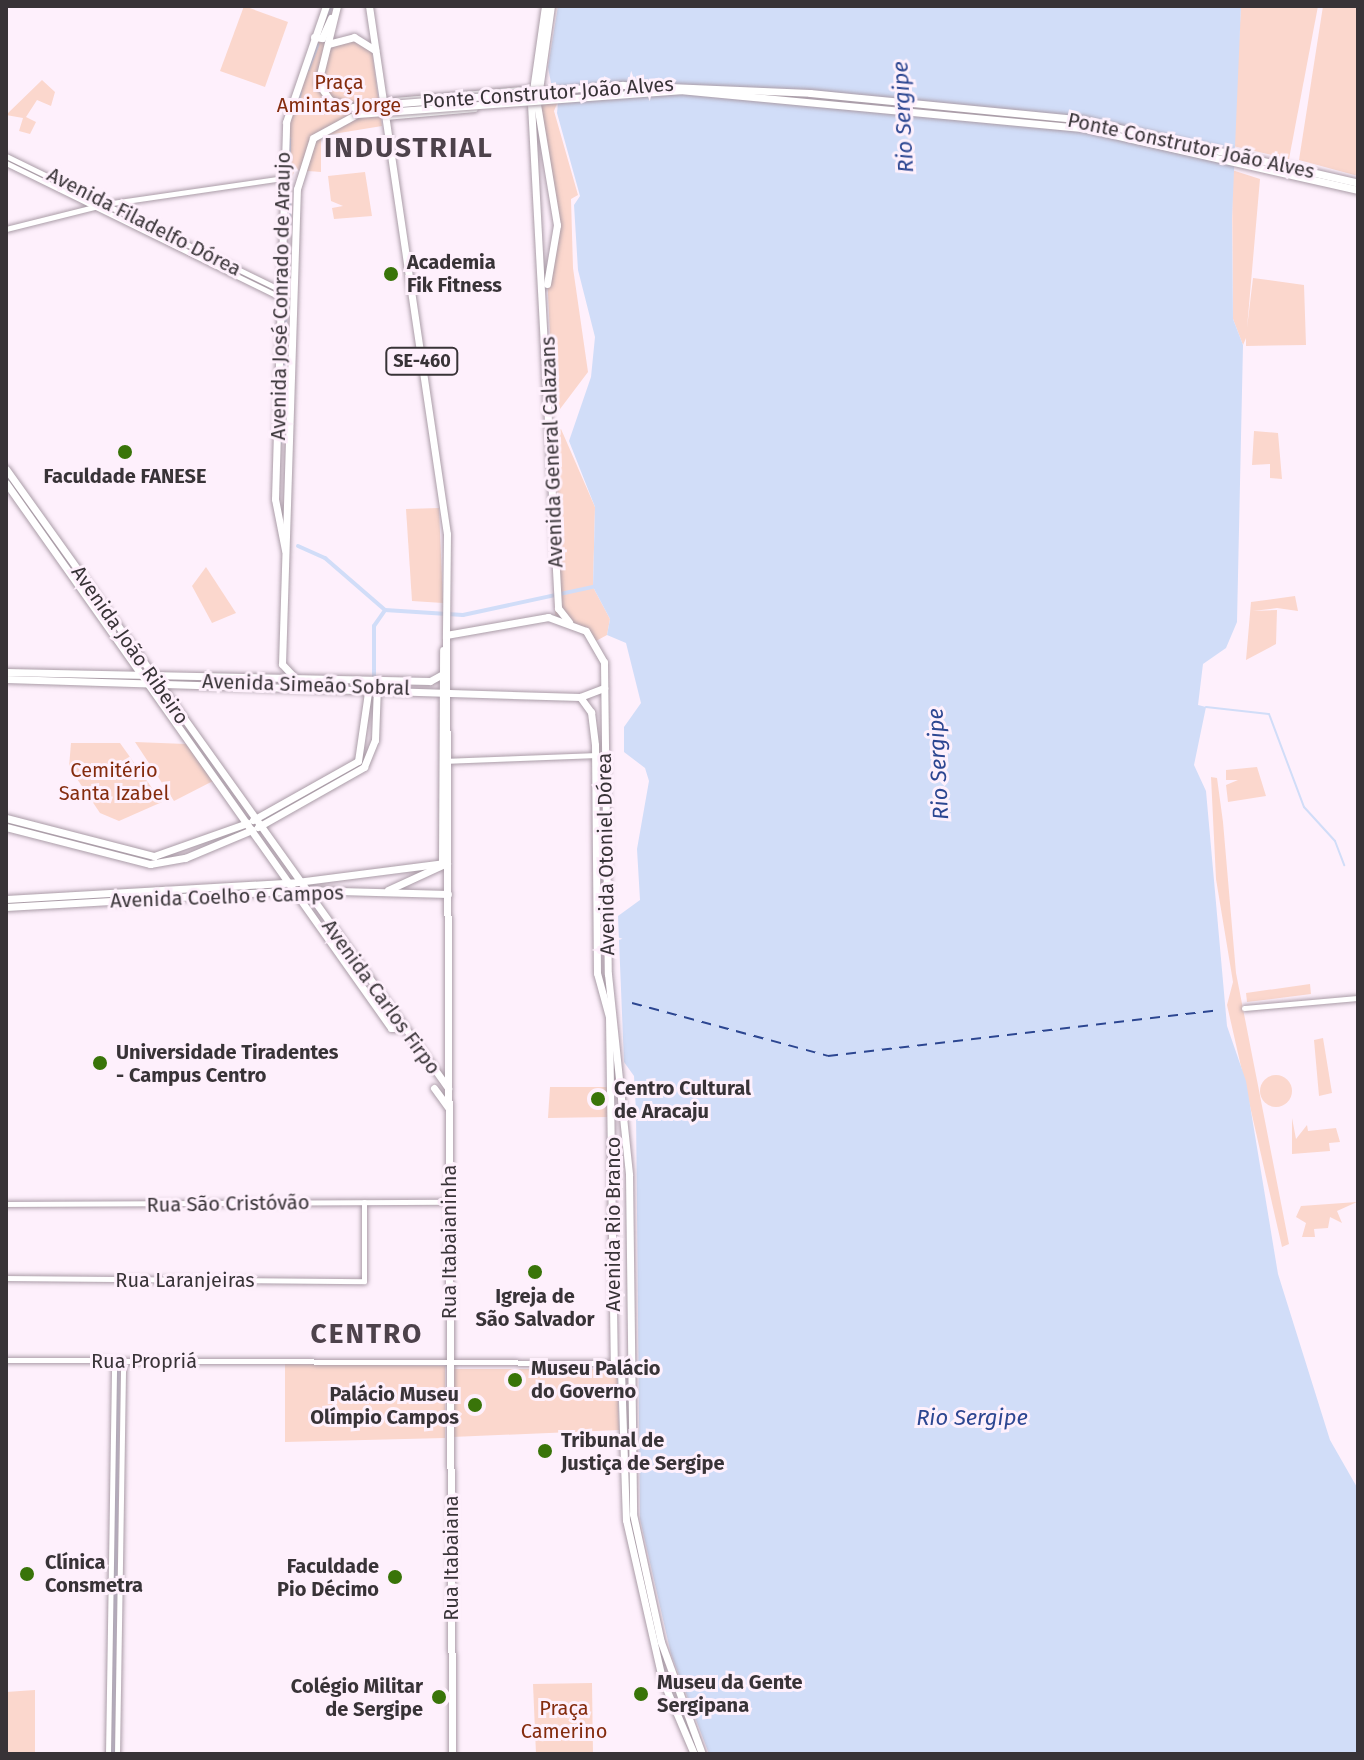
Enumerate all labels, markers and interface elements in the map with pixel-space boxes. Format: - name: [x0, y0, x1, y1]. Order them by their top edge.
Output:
- water label: Rio Sergipe: [887, 61, 919, 173]
- park label: Praça Amintas Jorge: [277, 71, 401, 118]
- street label: Ponte Construtor João Alves: [422, 72, 674, 114]
- street label: Ponte Construtor João Alves: [1065, 108, 1317, 184]
- district label: INDUSTRIAL: [324, 131, 494, 165]
- street label: Avenida José Conrado de Araujo: [266, 152, 296, 440]
- street label: Avenida Filadelfo Dórea: [43, 163, 245, 281]
- place label: Academia Fik Fitness: [407, 250, 502, 297]
- marker: Academia Fik Fitness: [382, 265, 400, 283]
- street label: Avenida General Calazans: [536, 336, 568, 568]
- road number: SE-460: [384, 347, 460, 375]
- marker: Faculdade FANESE: [116, 443, 134, 461]
- place label: Faculdade FANESE: [44, 464, 206, 488]
- street label: Avenida João Ribeiro: [66, 561, 194, 729]
- street label: Avenida Simeão Sobral: [202, 669, 410, 701]
- water label: Rio Sergipe: [922, 708, 954, 820]
- street label: Avenida Otoniel Dórea: [592, 752, 620, 956]
- park label: Cemitério Santa Izabel: [59, 759, 169, 806]
- street label: Avenida Coelho e Campos: [110, 881, 344, 913]
- street label: Avenida Carlos Firpo: [317, 915, 445, 1079]
- place label: Universidade Tiradentes - Campus Centro: [116, 1040, 339, 1087]
- marker: Universidade Tiradentes - Campus Centro: [91, 1054, 109, 1072]
- place label: Centro Cultural de Aracaju: [614, 1076, 751, 1123]
- marker: Centro Cultural de Aracaju: [589, 1090, 607, 1108]
- street label: Avenida Rio Branco: [601, 1137, 625, 1311]
- street label: Rua Itabaianinha: [437, 1165, 461, 1319]
- street label: Rua São Cristóvão: [146, 1191, 310, 1217]
- marker: Igreja de São Salvador: [526, 1263, 544, 1281]
- street label: Rua Laranjeiras: [115, 1268, 255, 1292]
- place label: Igreja de São Salvador: [475, 1284, 595, 1331]
- district label: CENTRO: [311, 1317, 423, 1351]
- street label: Rua Propriá: [91, 1349, 197, 1373]
- place label: Museu Palácio do Governo: [531, 1356, 660, 1403]
- marker: Museu Palácio do Governo: [506, 1371, 524, 1389]
- place label: Palácio Museu Olímpio Campos: [310, 1382, 459, 1429]
- marker: Palácio Museu Olímpio Campos: [466, 1396, 484, 1414]
- water label: Rio Sergipe: [916, 1405, 1028, 1431]
- place label: Tribunal de Justiça de Sergipe: [561, 1428, 725, 1475]
- marker: Tribunal de Justiça de Sergipe: [536, 1442, 554, 1460]
- street label: Rua Itabaiana: [439, 1495, 463, 1621]
- place label: Clínica Consmetra: [45, 1550, 143, 1597]
- place label: Faculdade Pio Décimo: [277, 1554, 379, 1601]
- marker: Clínica Consmetra: [16, 1563, 38, 1585]
- marker: Faculdade Pio Décimo: [386, 1568, 404, 1586]
- place label: Museu da Gente Sergipana: [657, 1670, 803, 1717]
- place label: Colégio Militar de Sergipe: [291, 1674, 423, 1721]
- marker: Museu da Gente Sergipana: [632, 1685, 650, 1703]
- marker: Colégio Militar de Sergipe: [430, 1688, 448, 1706]
- park label: Praça Camerino: [521, 1696, 607, 1743]

